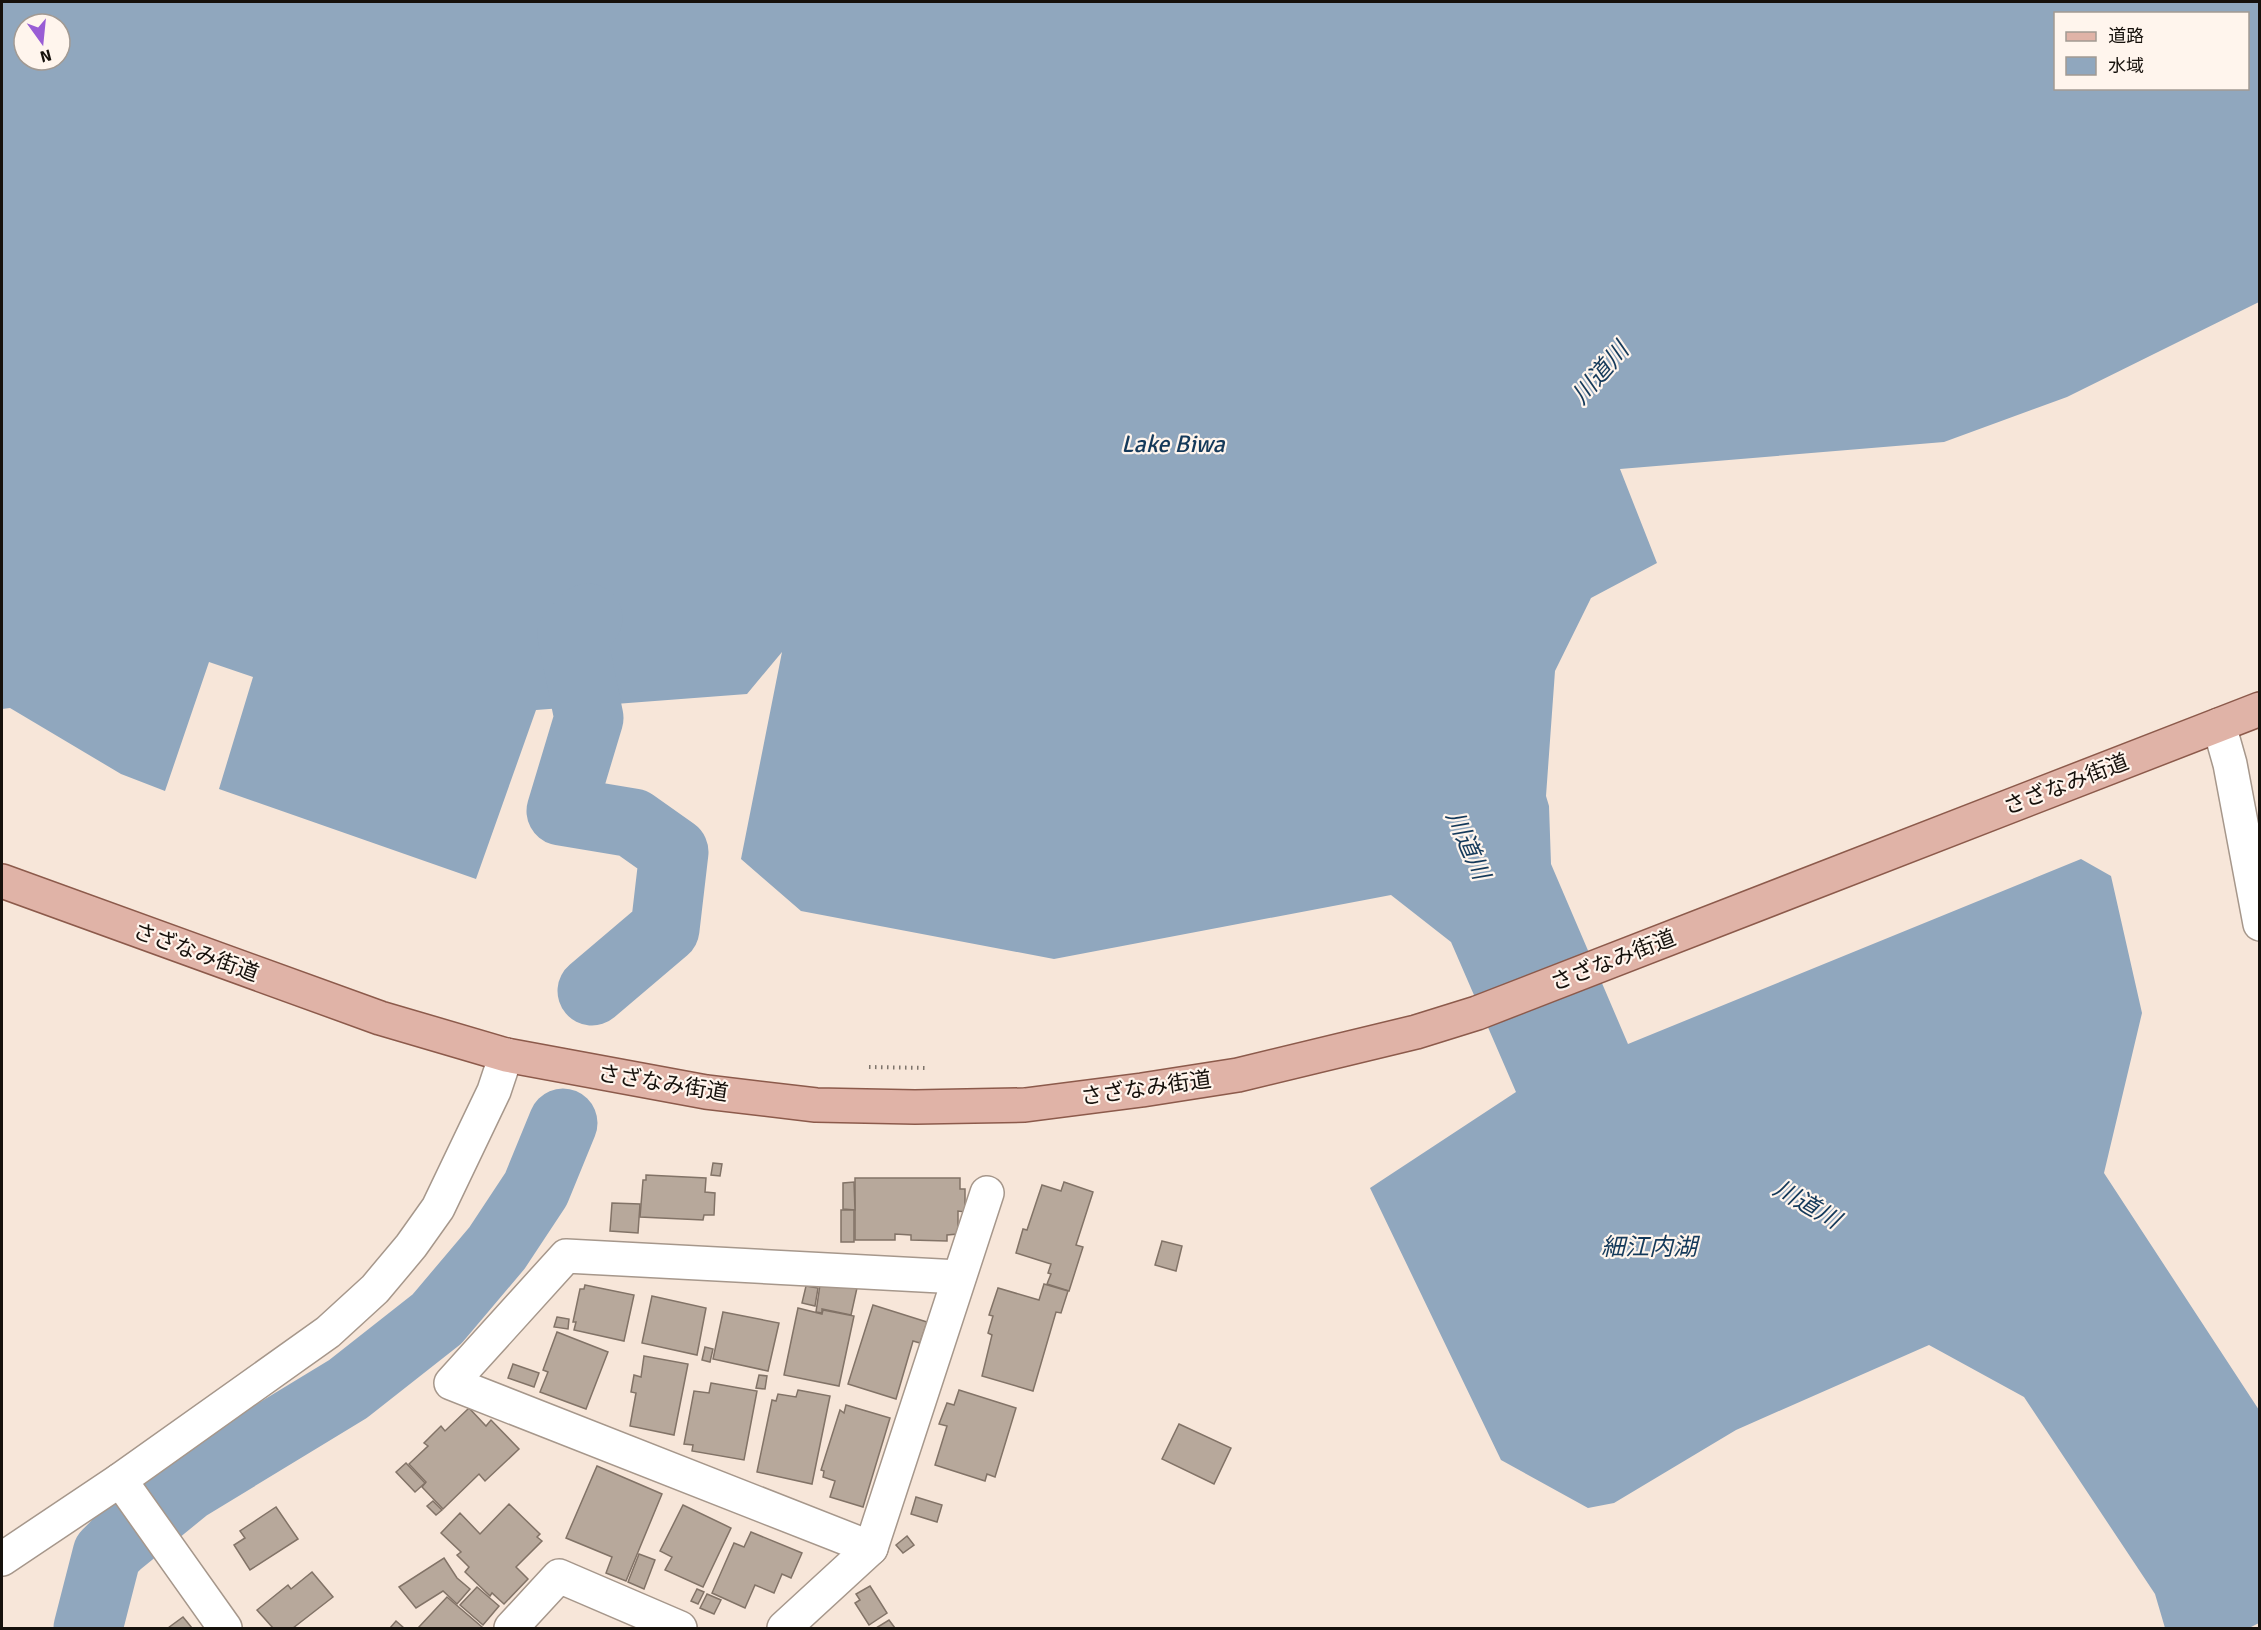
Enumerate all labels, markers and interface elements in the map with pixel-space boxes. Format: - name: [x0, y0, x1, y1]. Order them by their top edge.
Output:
- north arrow: [12, 12, 72, 72]
- legend: [2054, 12, 2249, 90]
- text: 道路: [2108, 25, 2144, 47]
- text: N: [38, 44, 54, 67]
- text: 水域: [2108, 55, 2144, 77]
- water label: 川道川: [1565, 334, 1637, 410]
- water label: Lake Biwa: [1121, 429, 1226, 459]
- street label: さざなみ街道: [2000, 748, 2132, 820]
- water label: 川道川: [1440, 806, 1498, 887]
- street label: さざなみ街道: [129, 917, 263, 987]
- street label: さざなみ街道: [1547, 924, 1679, 996]
- street label: さざなみ街道: [596, 1059, 730, 1107]
- street label: さざなみ街道: [1079, 1065, 1213, 1111]
- water label: 川道川: [1768, 1173, 1848, 1236]
- water label: 細江内湖: [1601, 1232, 1701, 1262]

